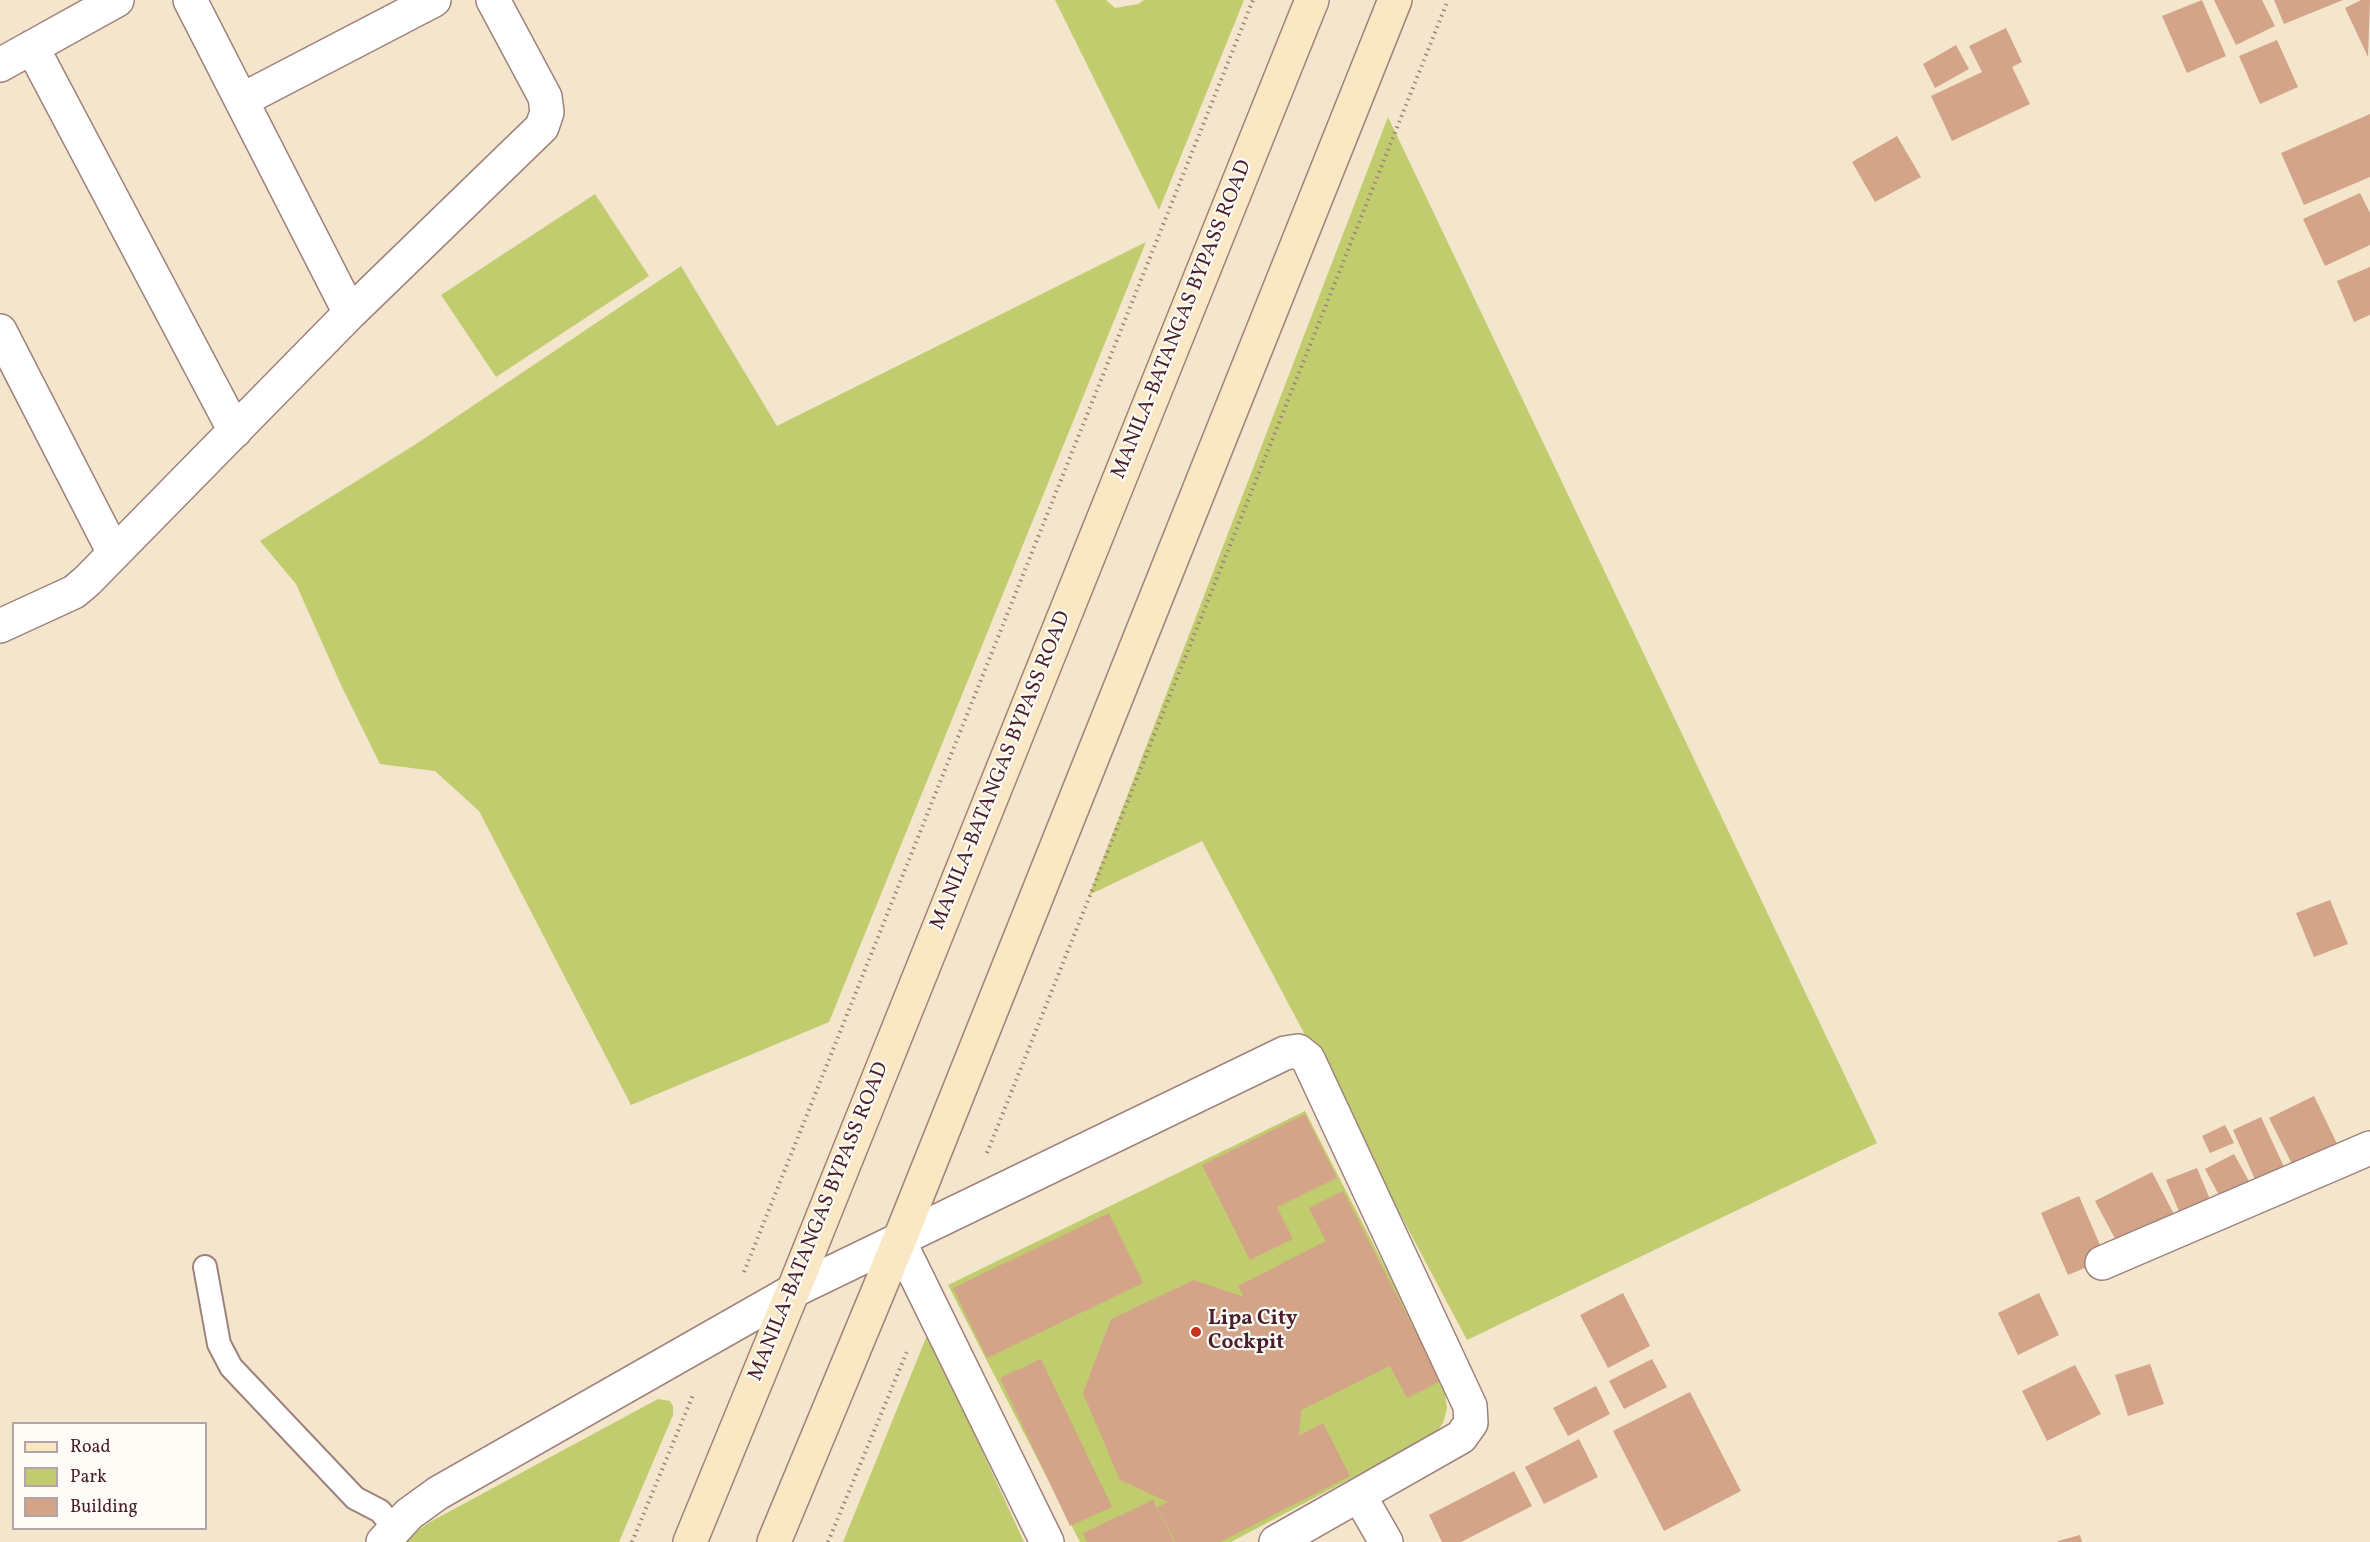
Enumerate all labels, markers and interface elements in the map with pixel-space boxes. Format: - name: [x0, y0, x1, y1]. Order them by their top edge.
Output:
- street label: MANILA-BATANGAS BYPASS ROAD: [1107, 157, 1259, 483]
- street label: MANILA-BATANGAS BYPASS ROAD: [926, 608, 1078, 934]
- street label: MANILA-BATANGAS BYPASS ROAD: [744, 1059, 896, 1385]
- place label: Lipa City Cockpit: [1208, 1307, 1298, 1357]
- marker: Lipa City Cockpit: [1189, 1325, 1203, 1339]
- legend: [12, 1422, 207, 1530]
- text: Road: [70, 1435, 111, 1460]
- text: Park: [70, 1465, 107, 1490]
- text: Building: [70, 1495, 138, 1520]

